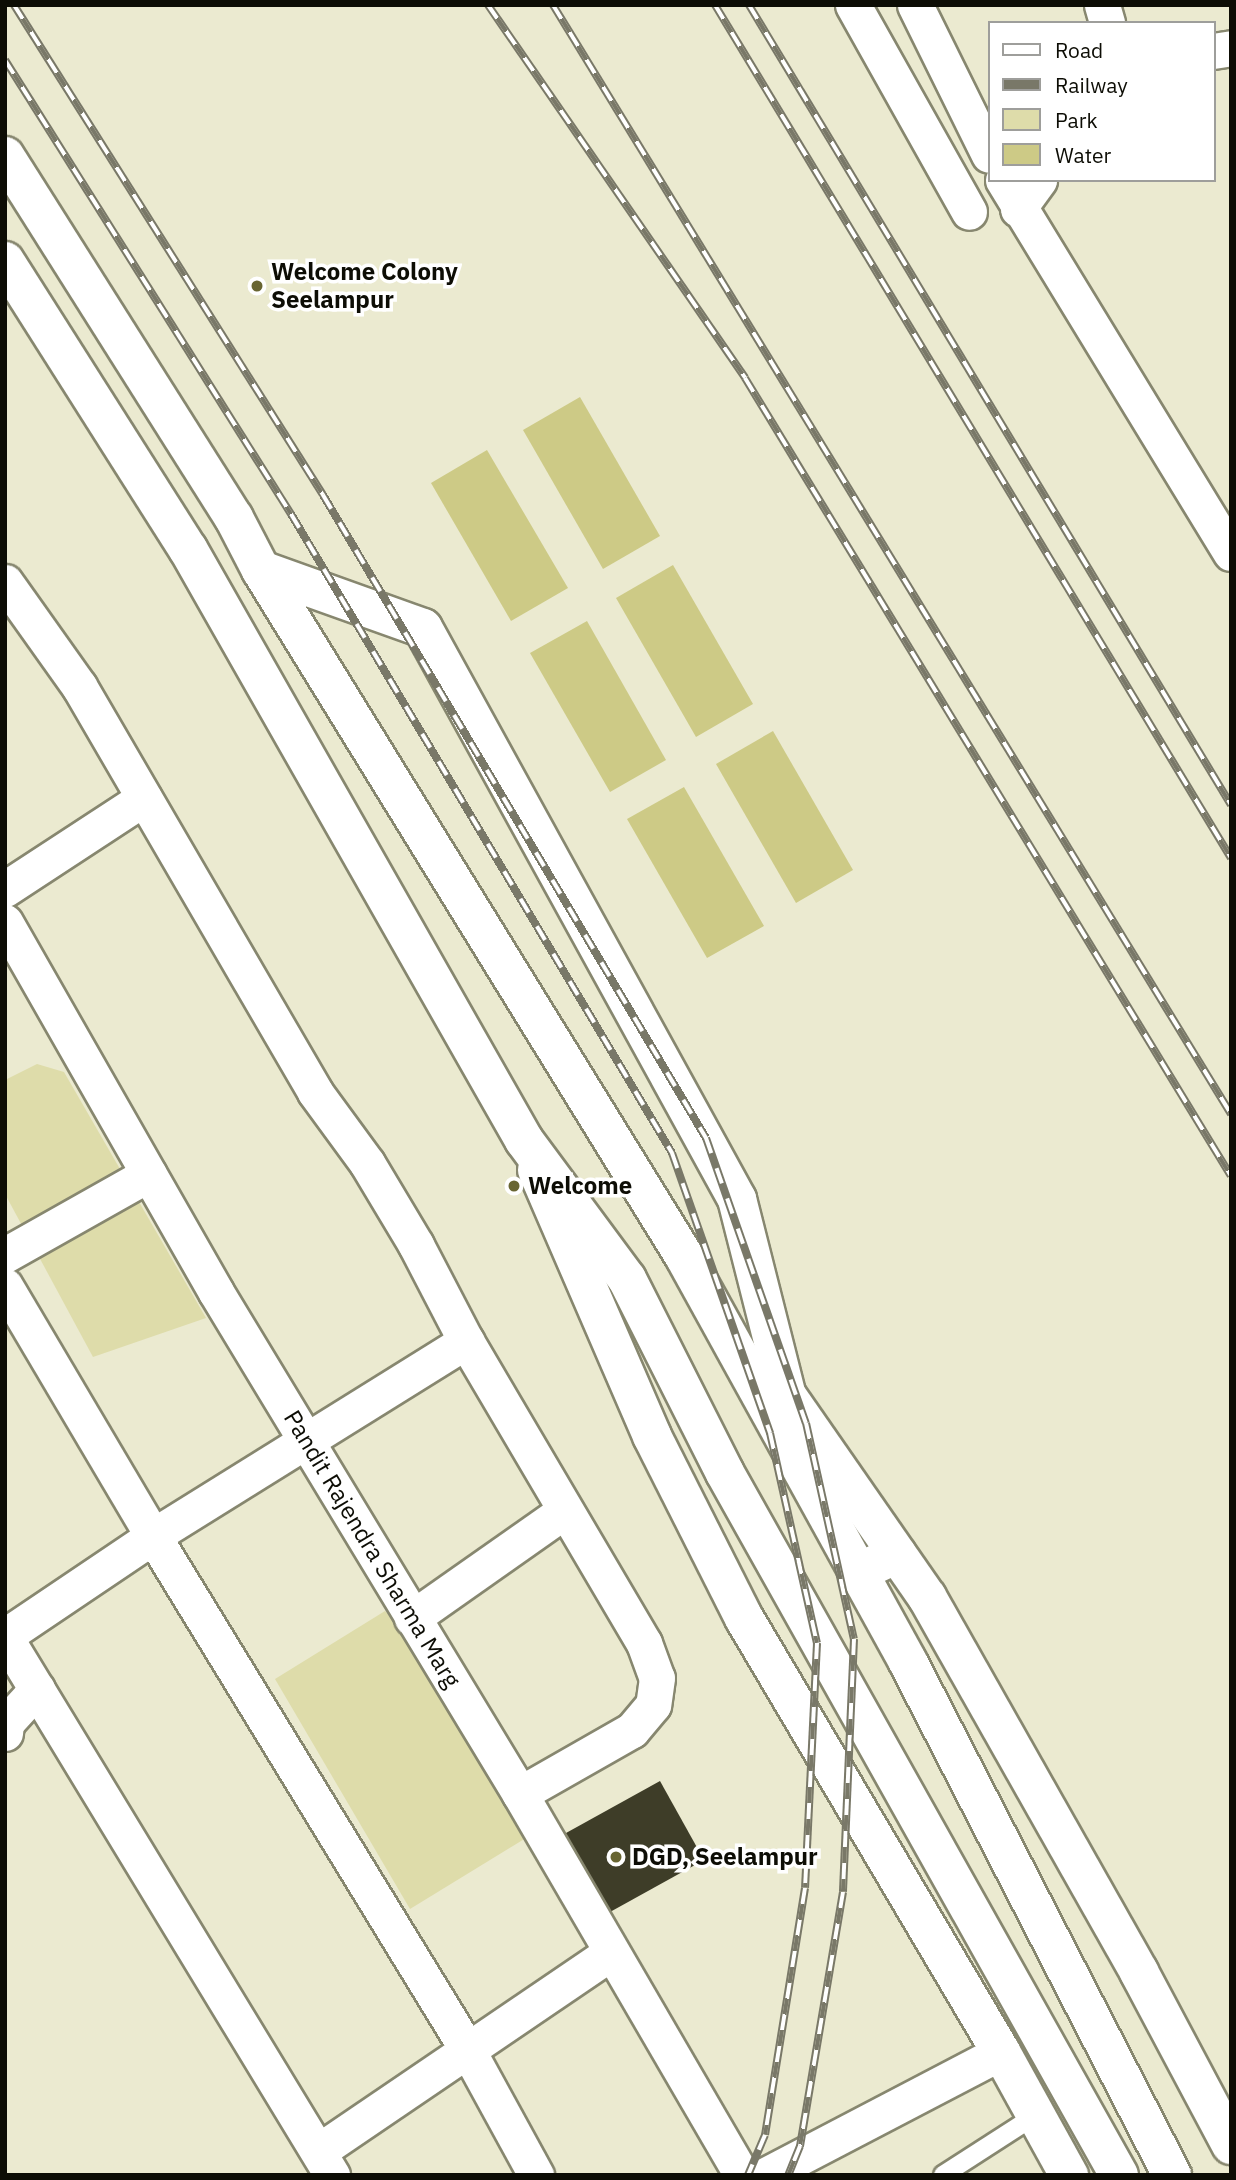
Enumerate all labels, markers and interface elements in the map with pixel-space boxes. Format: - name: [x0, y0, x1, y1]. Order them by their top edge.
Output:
- legend: [988, 21, 1215, 182]
- text: Road: [1055, 36, 1103, 64]
- text: Railway: [1055, 71, 1128, 99]
- text: Park: [1055, 106, 1098, 134]
- text: Water: [1055, 141, 1111, 169]
- place label: Welcome Colony Seelampur: [271, 258, 458, 314]
- marker: Welcome Colony Seelampur: [249, 278, 265, 294]
- place label: Welcome: [528, 1172, 632, 1200]
- marker: Welcome: [506, 1178, 522, 1194]
- street label: Pandit Rajendra Sharma Marg: [278, 1405, 466, 1693]
- place label: DGD, Seelampur: [632, 1843, 818, 1871]
- marker: DGD, Seelampur: [606, 1847, 626, 1867]

